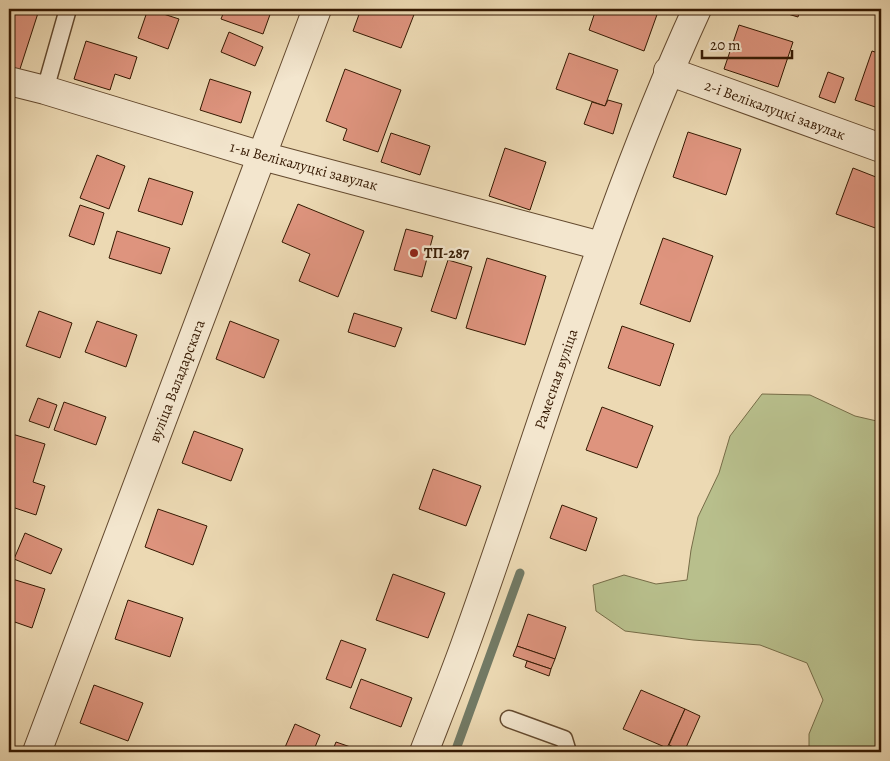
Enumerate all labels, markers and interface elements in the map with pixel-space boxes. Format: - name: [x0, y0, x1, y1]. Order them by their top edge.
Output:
- scale bar: [702, 28, 792, 60]
- text: 20 m: [710, 35, 741, 55]
- street label: 2-і Велікалуцкі завулак: [702, 75, 849, 145]
- street label: 1-ы Велікалуцкі завулак: [228, 137, 380, 195]
- place label: ТП-287: [424, 243, 470, 263]
- marker: ТП-287: [408, 247, 420, 259]
- street label: вуліца Валадарскага: [144, 317, 210, 445]
- street label: Рамесная вуліца: [529, 326, 583, 432]

